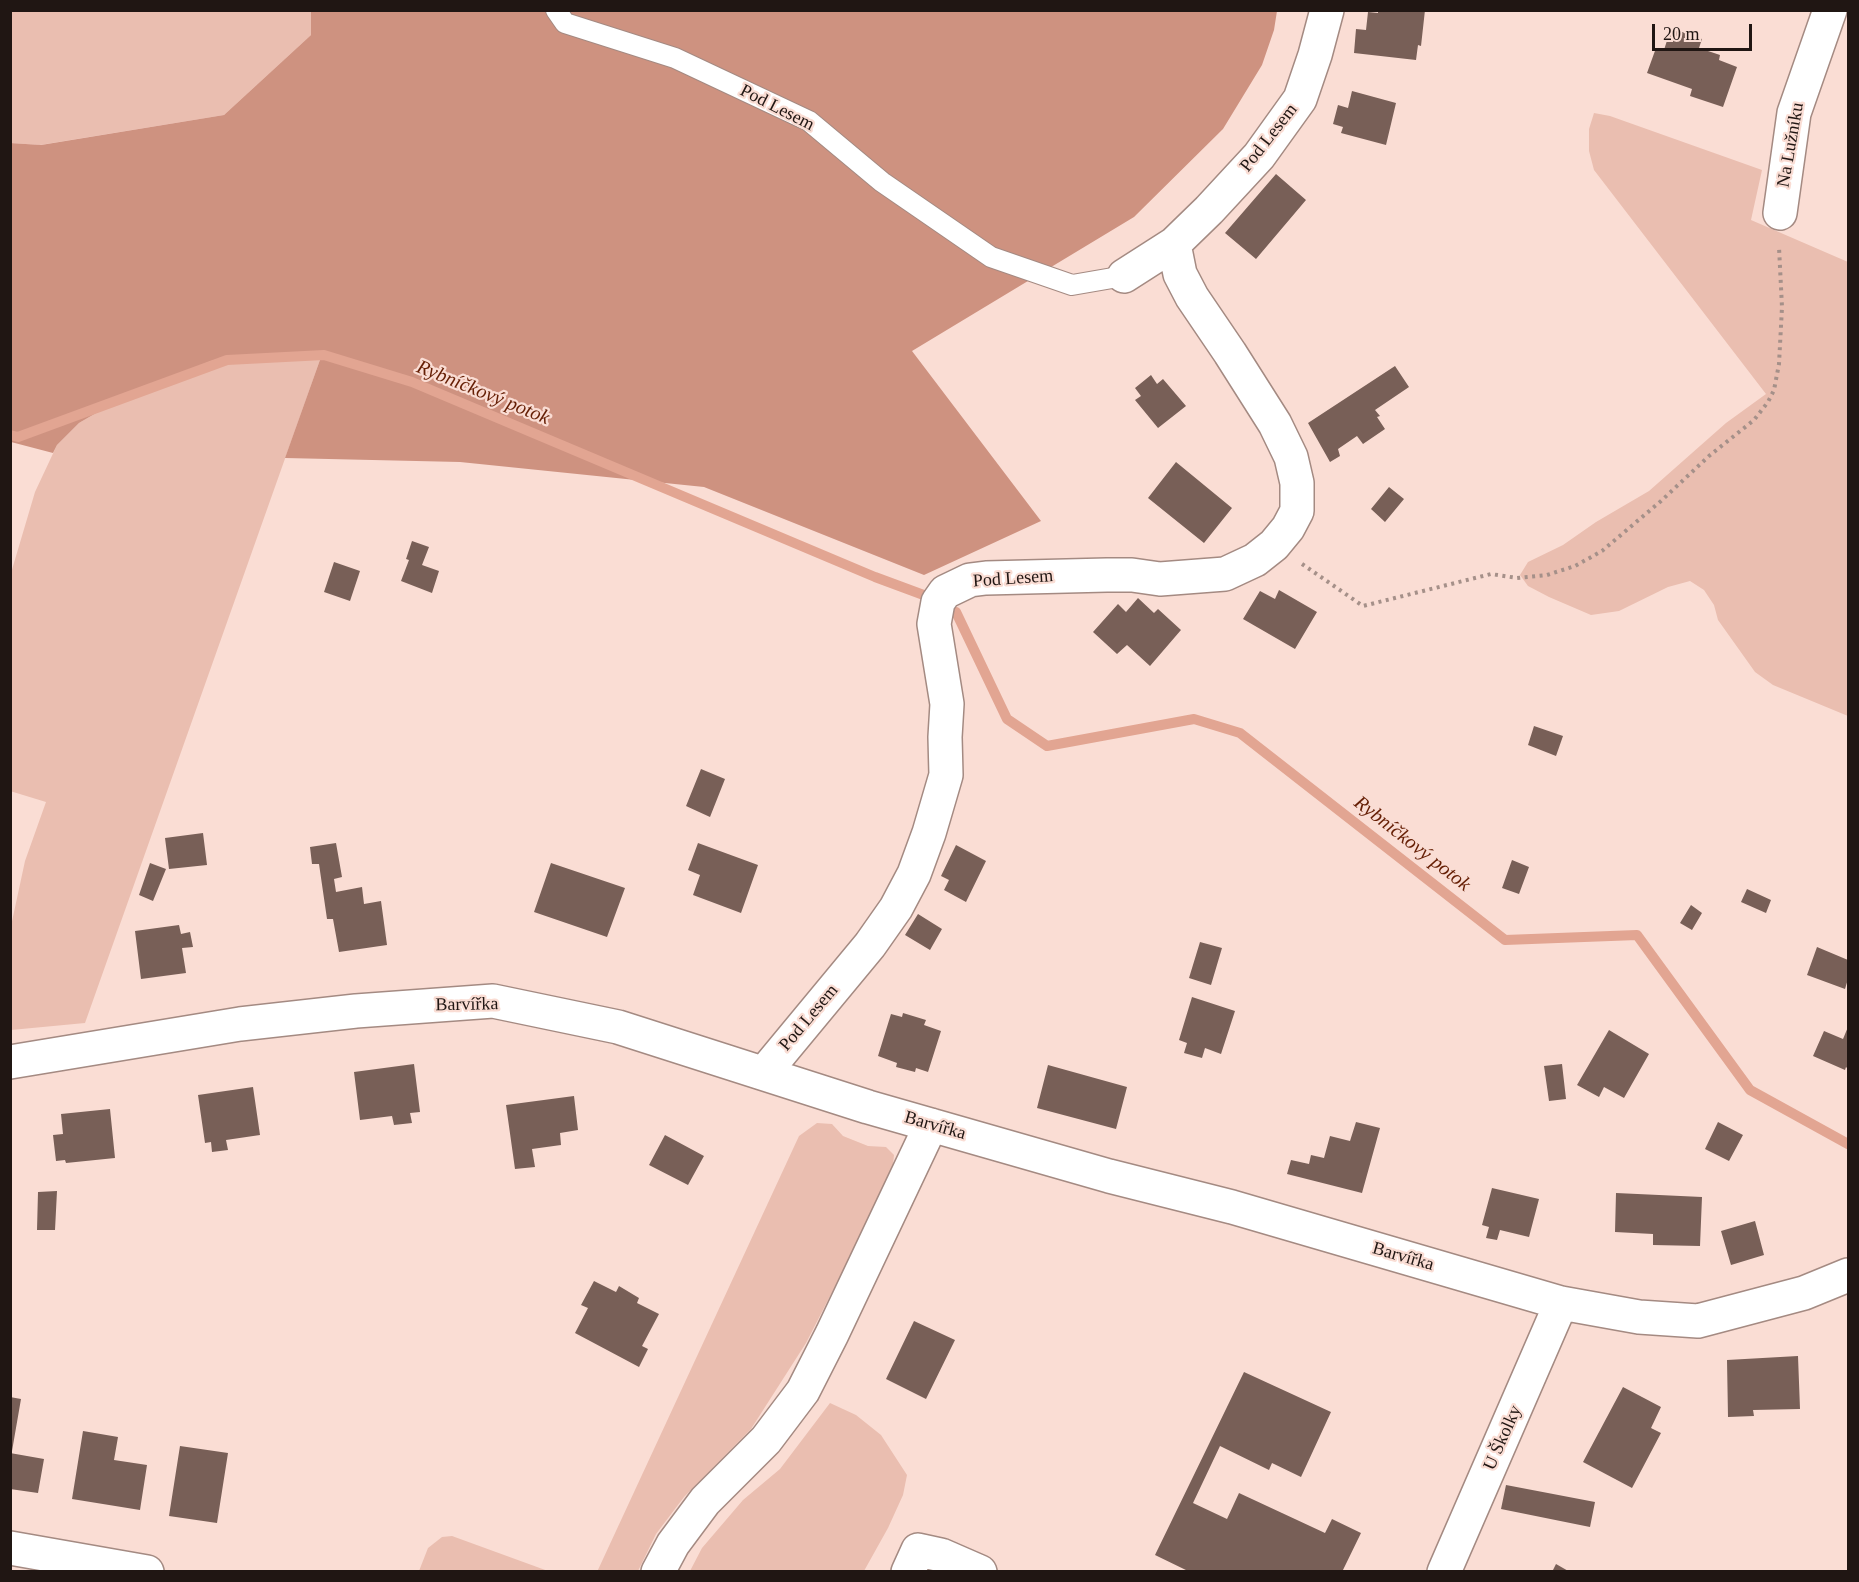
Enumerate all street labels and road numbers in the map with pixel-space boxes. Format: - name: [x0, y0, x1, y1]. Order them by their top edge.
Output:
- street label: Pod Lesem: [736, 80, 818, 136]
- street label: Pod Lesem: [1236, 100, 1302, 176]
- street label: Na Lužníku: [1773, 101, 1809, 189]
- street label: Pod Lesem: [972, 565, 1054, 593]
- street label: Pod Lesem: [775, 980, 843, 1056]
- street label: Barvířka: [435, 994, 499, 1016]
- street label: Barvířka: [902, 1107, 968, 1145]
- street label: Barvířka: [1370, 1238, 1436, 1276]
- street label: U Školky: [1479, 1402, 1527, 1474]

